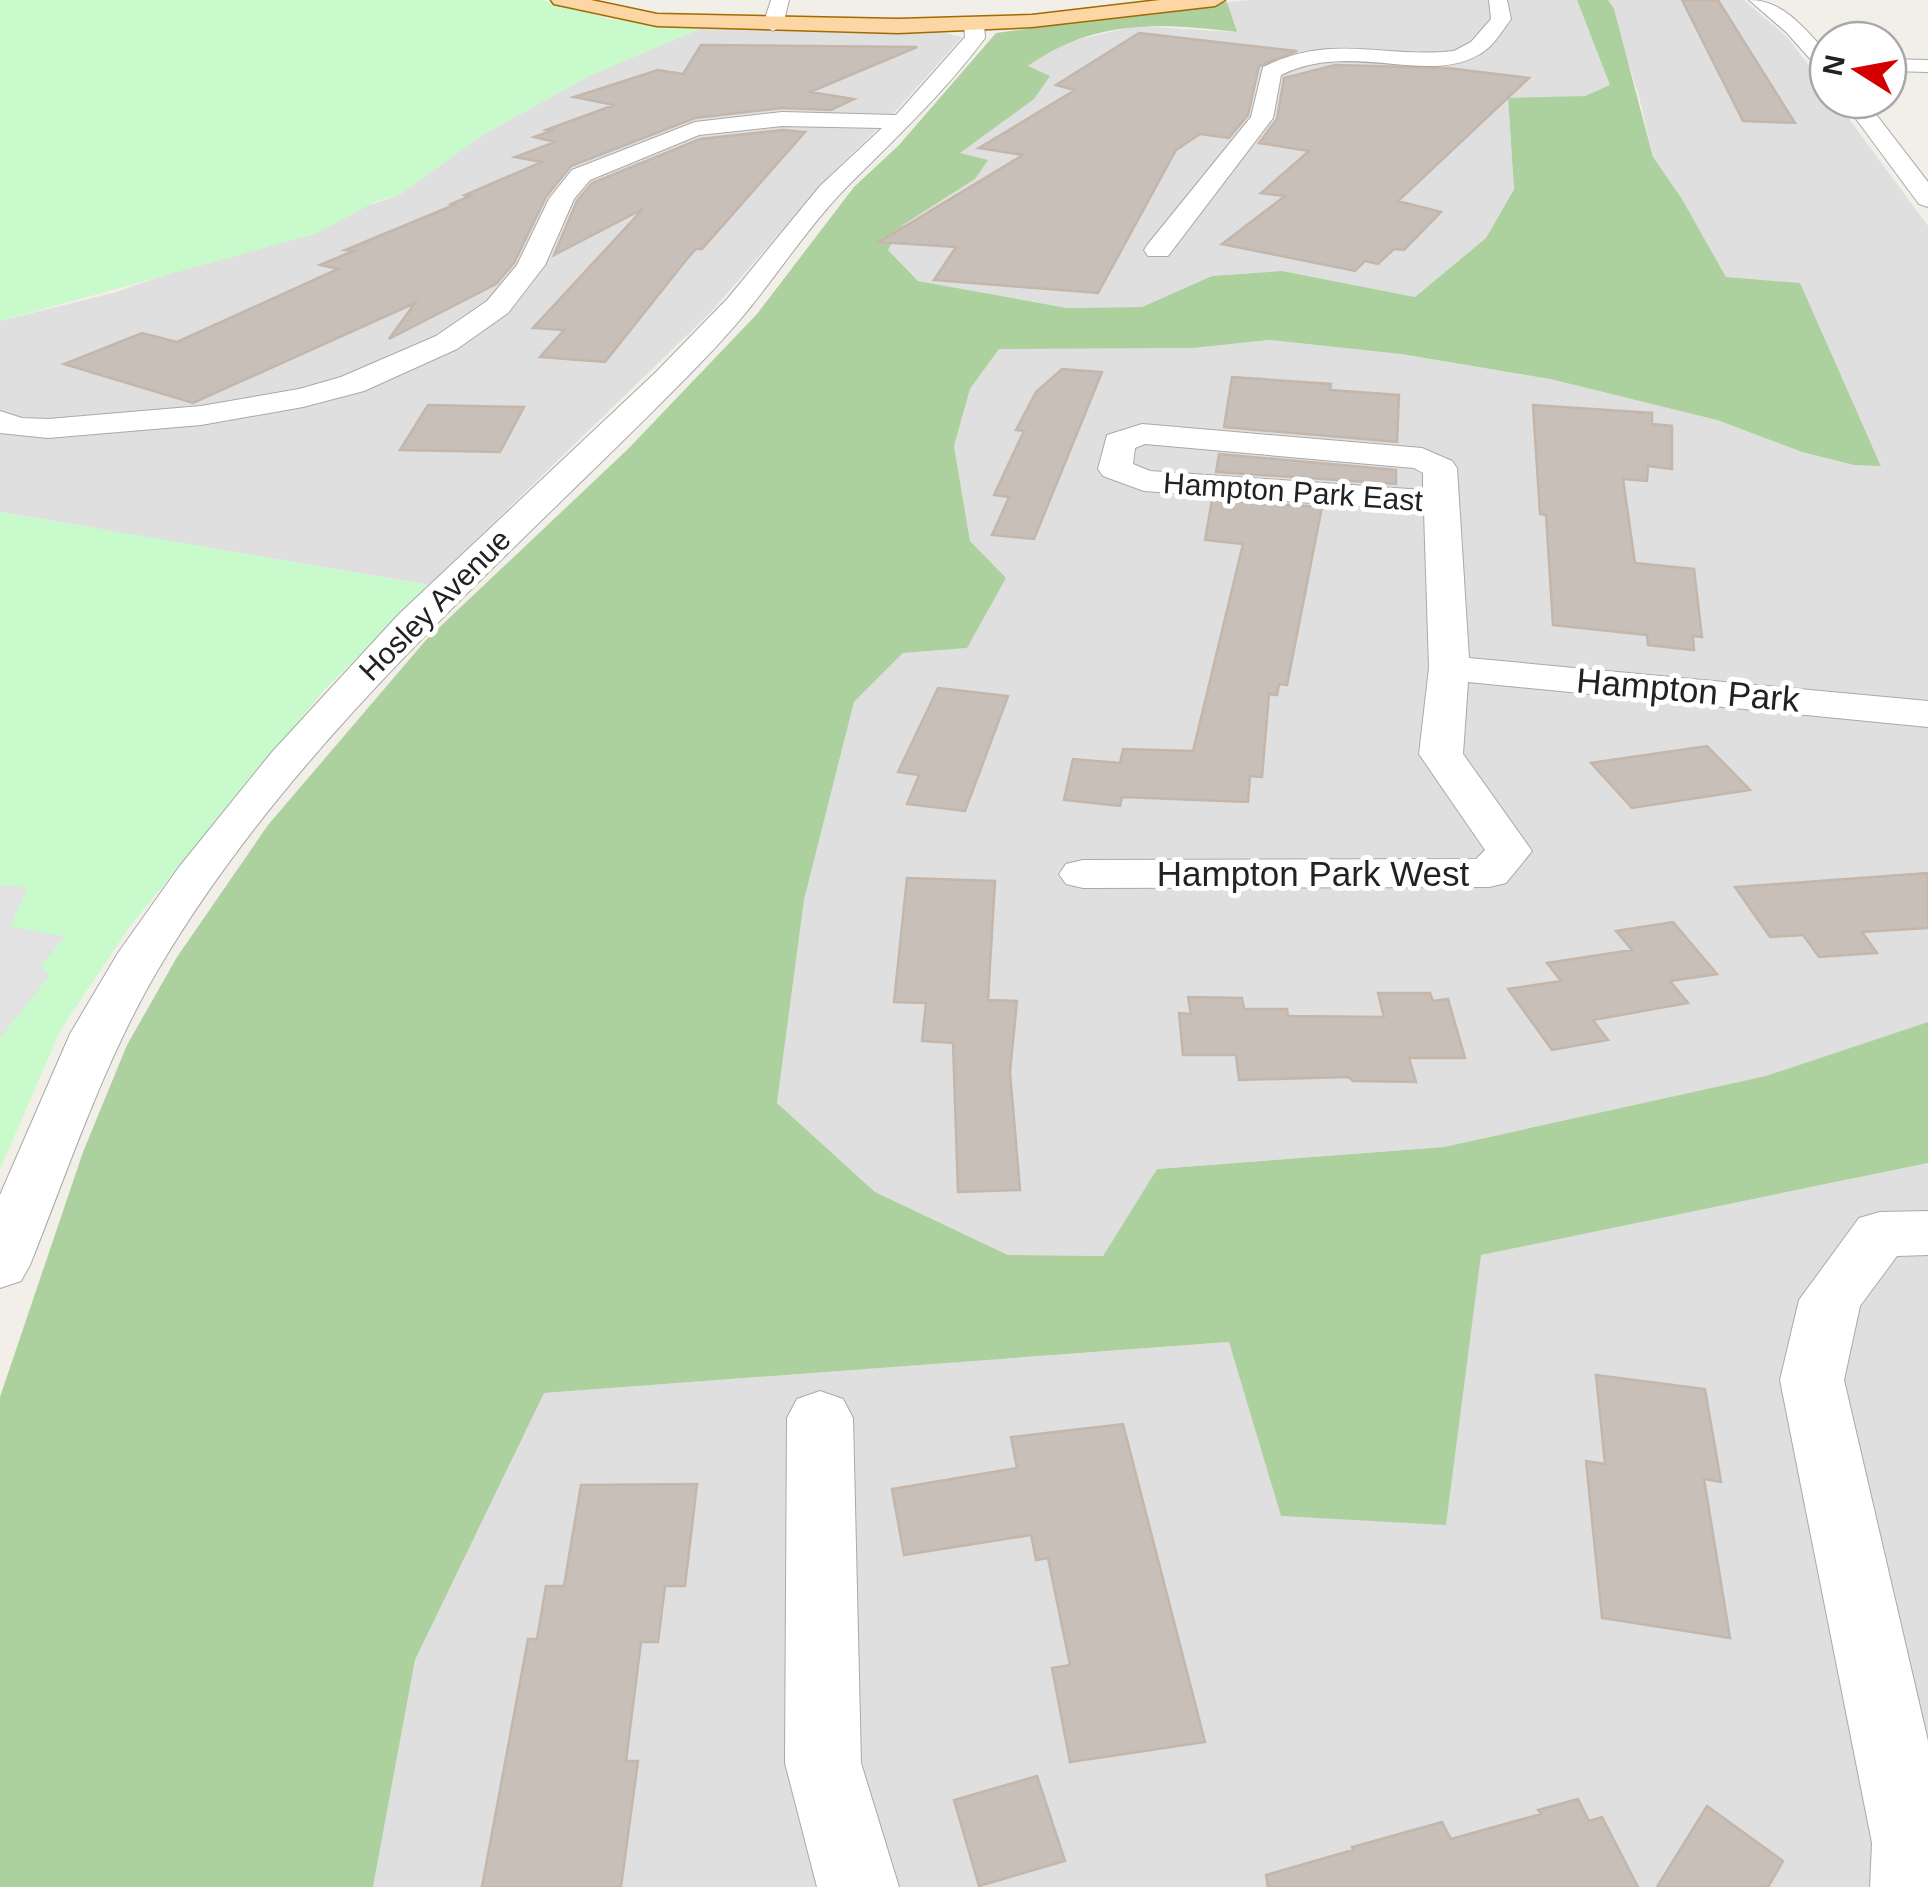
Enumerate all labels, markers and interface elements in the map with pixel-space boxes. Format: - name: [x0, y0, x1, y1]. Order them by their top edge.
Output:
- north arrow: [1808, 20, 1908, 120]
- text: N: [1817, 52, 1851, 78]
- street label: Hampton Park East: [1162, 466, 1425, 517]
- street label: Hosley Avenue: [352, 522, 517, 687]
- street label: Hampton Park: [1575, 660, 1802, 719]
- street label: Hampton Park West: [1157, 854, 1470, 893]

